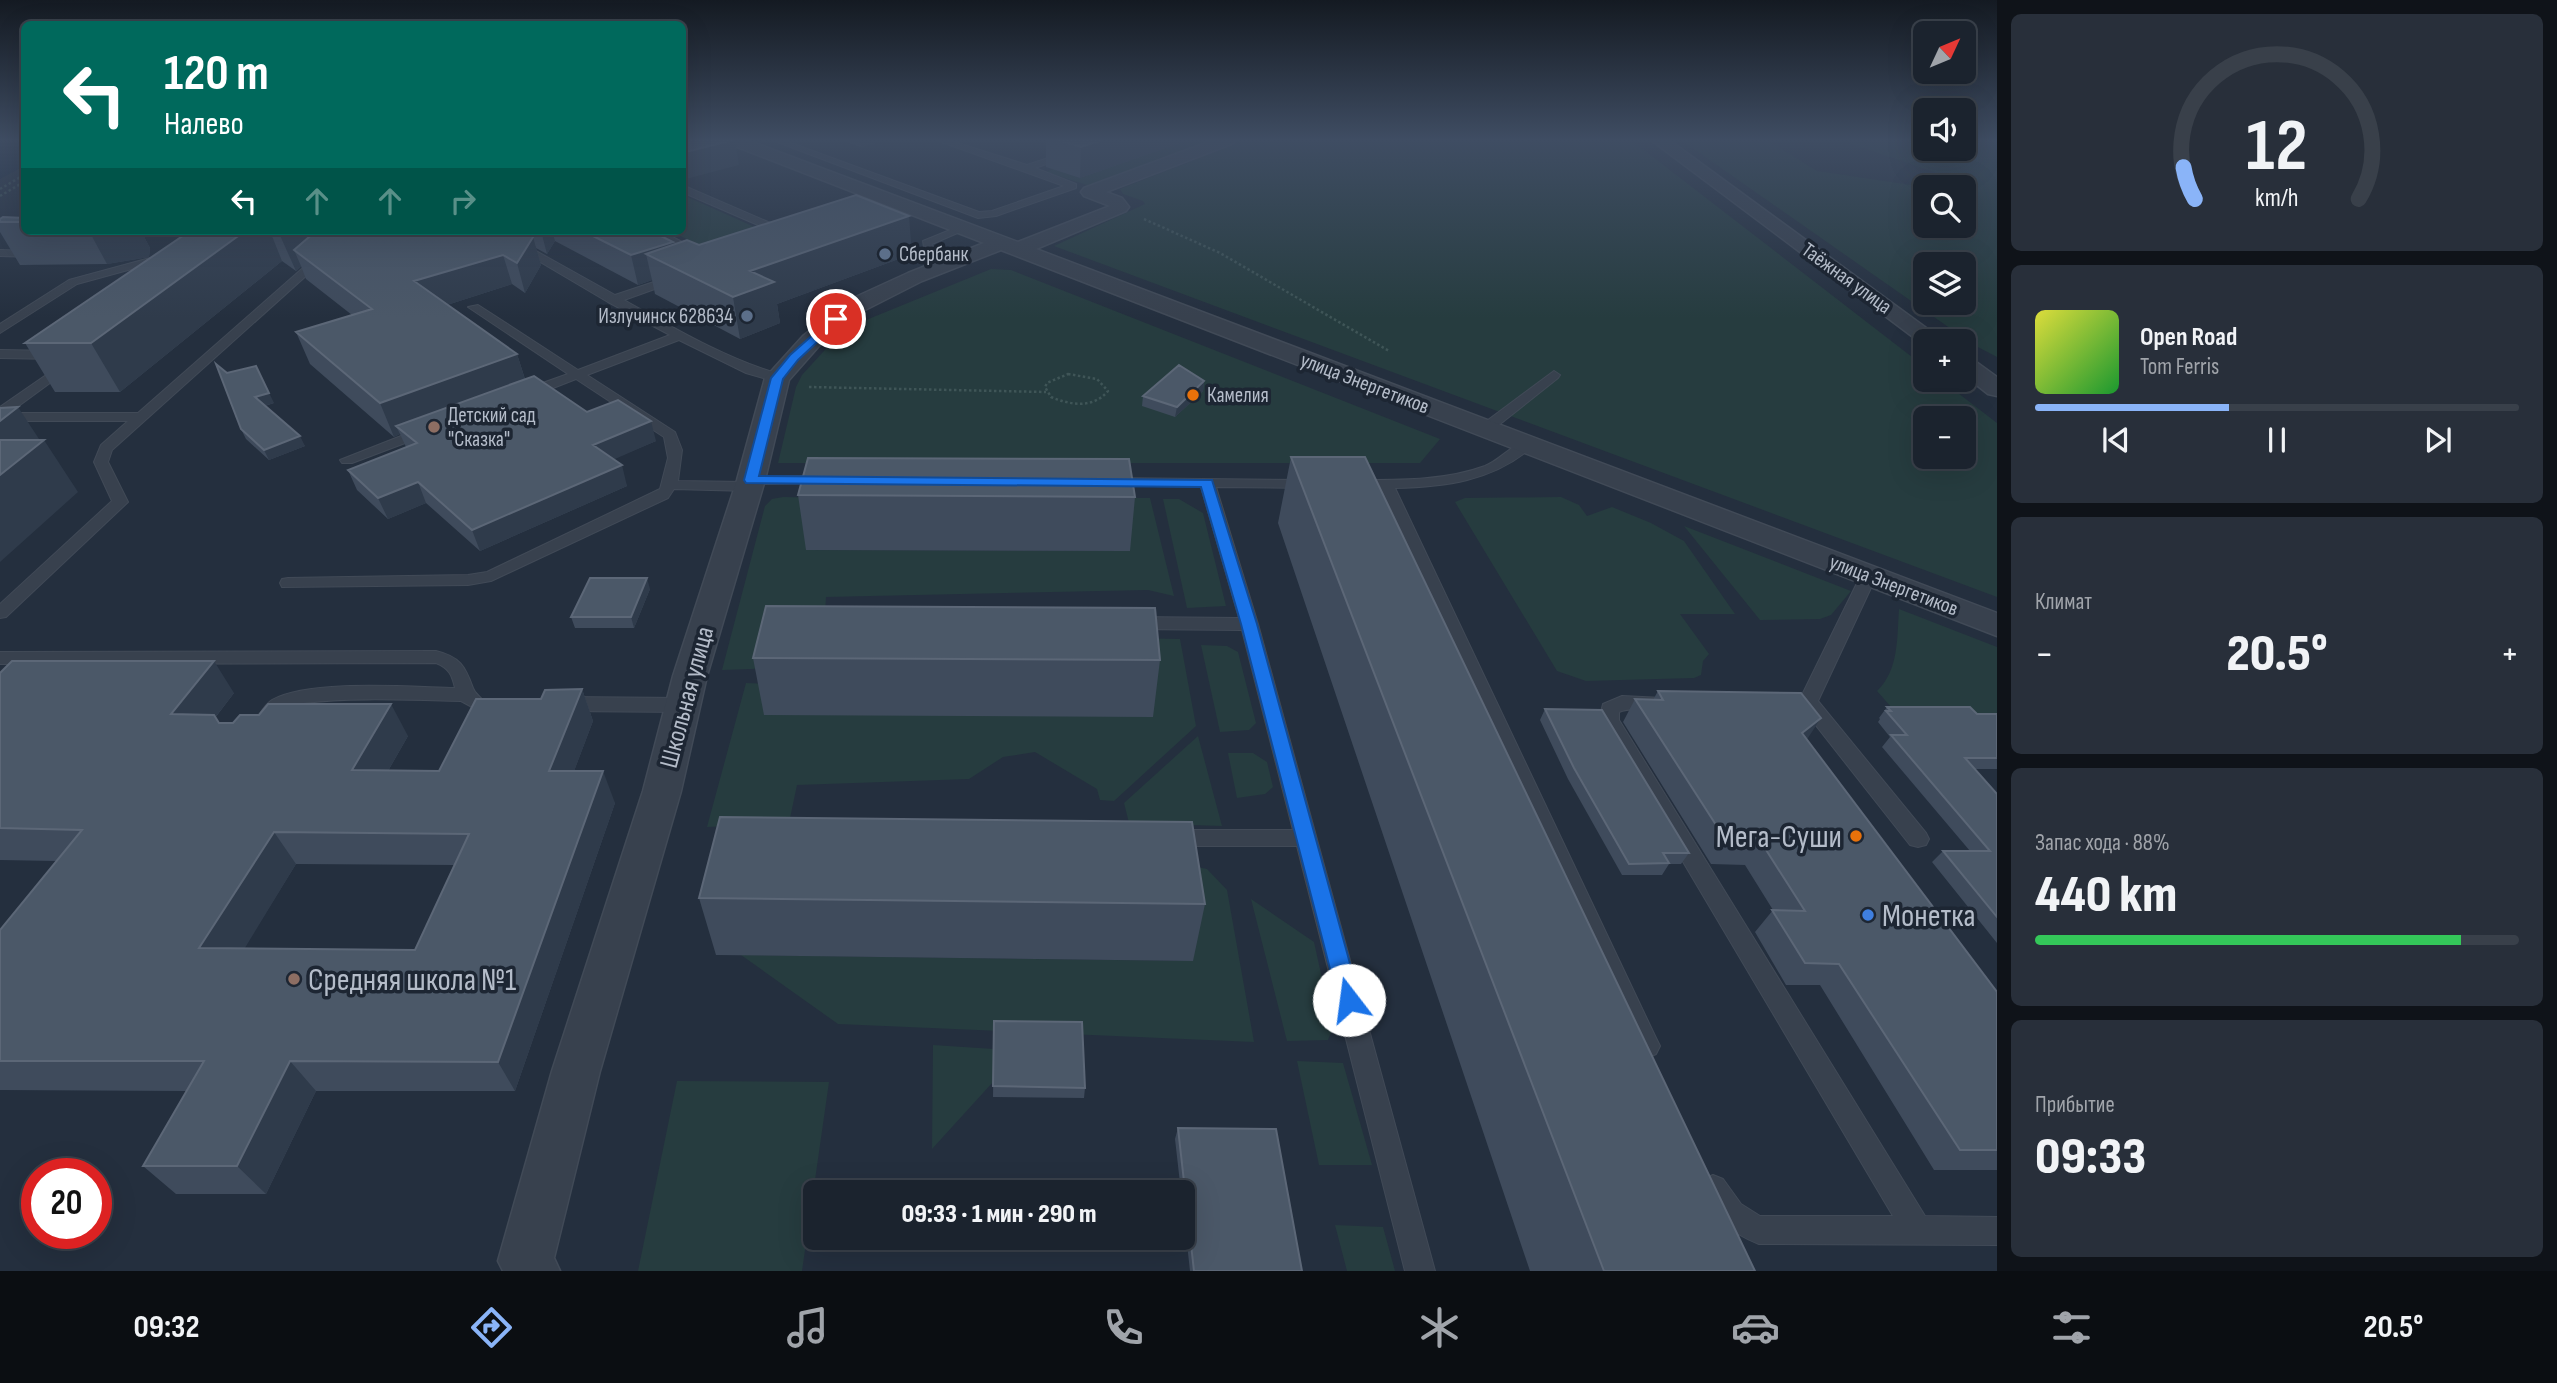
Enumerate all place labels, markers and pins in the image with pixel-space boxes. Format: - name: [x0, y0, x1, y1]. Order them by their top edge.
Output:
- place label: Сбербанк: [899, 242, 969, 267]
- marker: Сбербанк: [877, 246, 893, 262]
- pin: [806, 289, 866, 349]
- place label: Излучинск 628634: [598, 304, 733, 329]
- marker: Излучинск 628634: [739, 308, 755, 324]
- place label: Камелия: [1207, 383, 1269, 408]
- marker: Камелия: [1185, 387, 1201, 403]
- place label: Детский сад "Сказка": [448, 403, 536, 452]
- marker: Детский сад "Сказка": [426, 419, 442, 435]
- place label: Мега-Суши: [1716, 818, 1842, 857]
- marker: Мега-Суши: [1848, 828, 1864, 844]
- place label: Монетка: [1882, 897, 1976, 936]
- marker: Монетка: [1860, 907, 1876, 923]
- place label: Средняя школа №1: [308, 961, 516, 1000]
- marker: Средняя школа №1: [286, 971, 302, 987]

